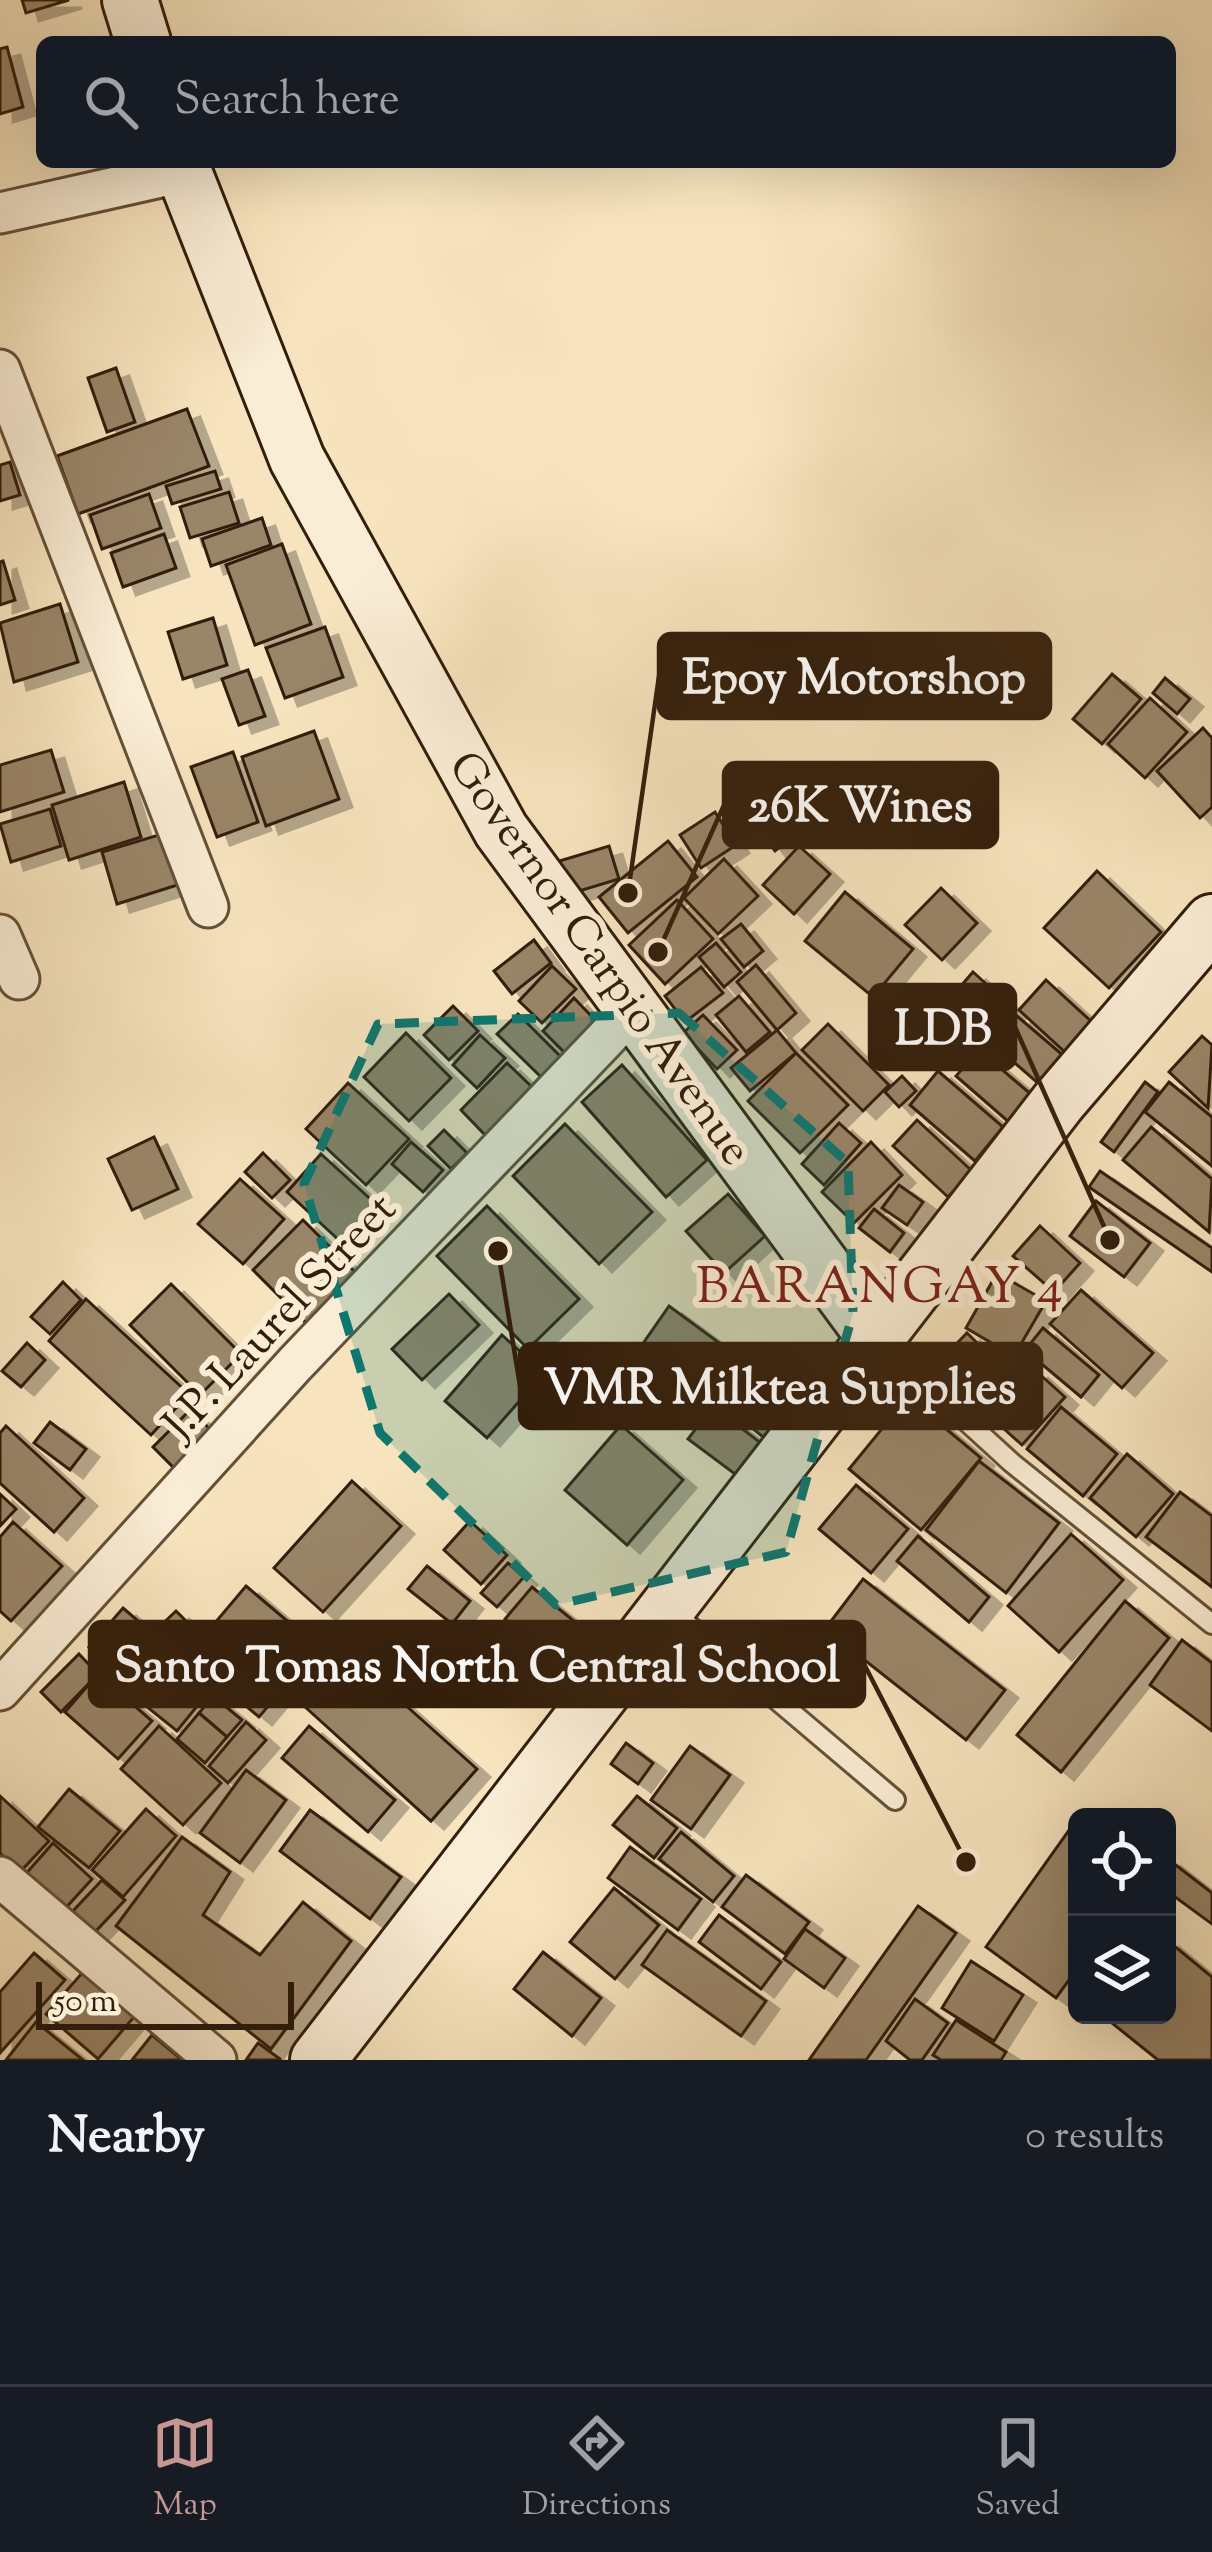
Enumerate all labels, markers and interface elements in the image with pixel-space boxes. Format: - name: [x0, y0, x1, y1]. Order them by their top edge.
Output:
- search box: [36, 36, 1176, 168]
- icon: search: [78, 69, 144, 135]
- text: Search here: [174, 70, 400, 135]
- callout: Epoy Motorshop: [659, 634, 1050, 718]
- text: Epoy Motorshop: [682, 647, 1026, 716]
- street label: Governor Carpio Avenue: [430, 740, 765, 1180]
- callout: 26K Wines: [724, 763, 997, 847]
- text: 26K Wines: [748, 775, 972, 844]
- callout: LDB: [870, 985, 1015, 1069]
- text: LDB: [894, 998, 992, 1067]
- street label: J.P. Laurel Street: [148, 1181, 414, 1459]
- district label: BARANGAY 4: [696, 1253, 1066, 1326]
- callout: VMR Milktea Supplies: [520, 1344, 1041, 1428]
- text: VMR Milktea Supplies: [544, 1357, 1016, 1426]
- callout: Santo Tomas North Central School: [90, 1622, 864, 1706]
- text: Santo Tomas North Central School: [114, 1635, 841, 1704]
- map controls: [1068, 1808, 1176, 2024]
- button: locate: [1068, 1808, 1176, 1916]
- button: layers: [1068, 1916, 1176, 2024]
- scale bar: [36, 1976, 294, 2029]
- text: 50 m: [54, 1979, 117, 2027]
- text: Nearby: [48, 2102, 205, 2175]
- text: 0 results: [1025, 2110, 1164, 2166]
- tab: Map: [152, 2410, 218, 2530]
- tab: Directions: [522, 2410, 671, 2530]
- tab: Saved: [975, 2410, 1060, 2530]

